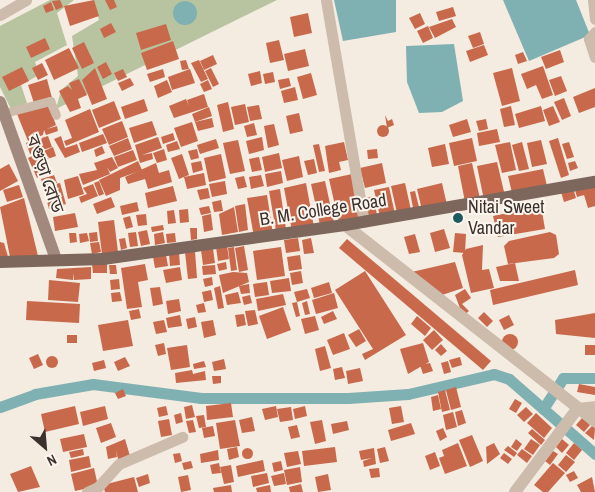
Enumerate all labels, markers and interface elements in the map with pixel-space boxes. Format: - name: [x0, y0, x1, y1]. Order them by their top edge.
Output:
- street label: বগুড়া রোড: [22, 132, 68, 216]
- street label: B. M. College Road: [258, 189, 388, 231]
- place label: Nitai Sweet Vandar: [468, 197, 544, 240]
- marker: Nitai Sweet Vandar: [452, 212, 464, 224]
- north arrow: [20, 422, 70, 472]
- text: N: [44, 450, 60, 470]

